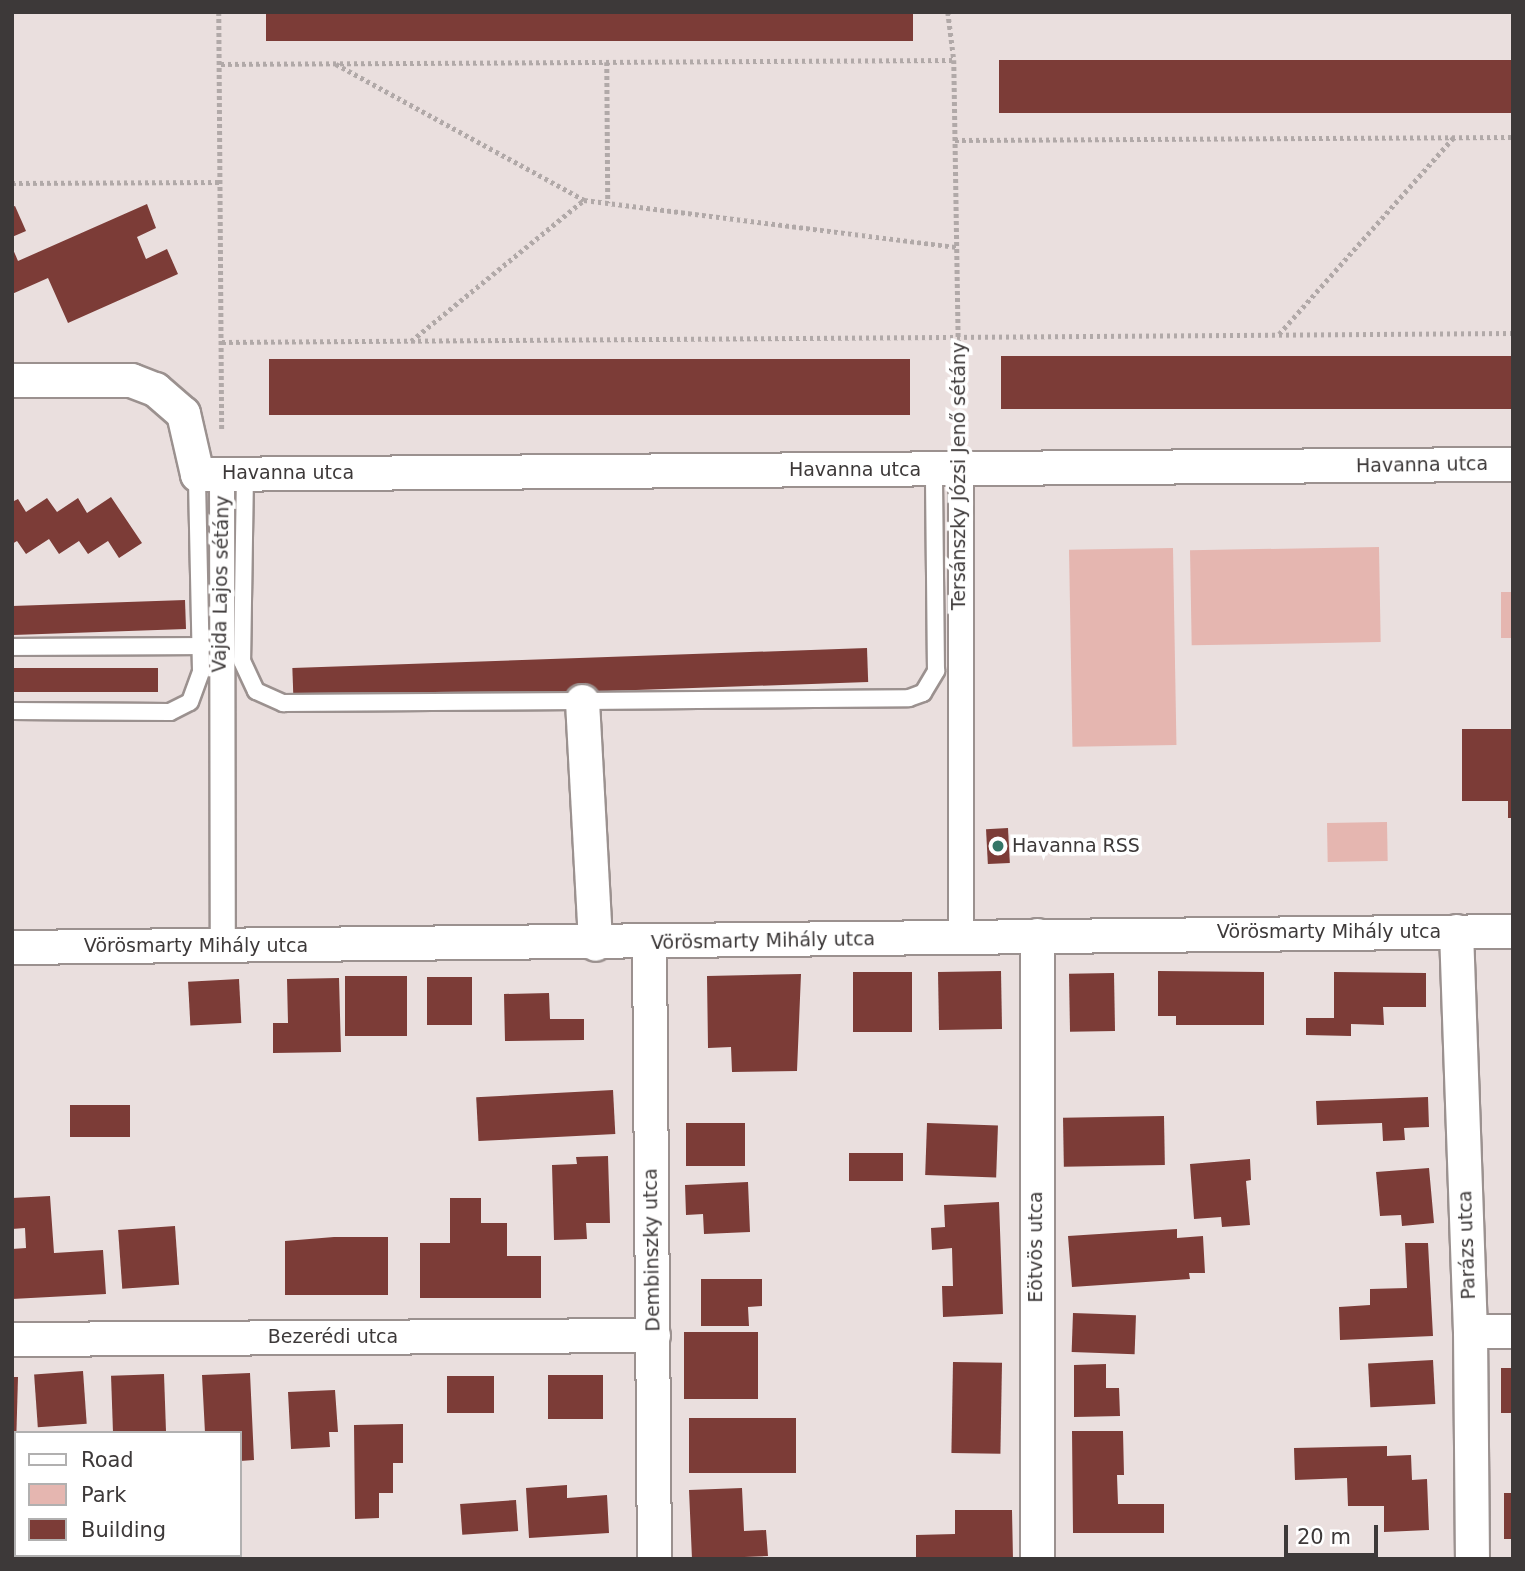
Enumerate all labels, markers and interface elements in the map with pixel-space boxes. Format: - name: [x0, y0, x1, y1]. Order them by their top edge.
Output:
- street label: Tersánszky Józsi Jenő sétány: [948, 342, 970, 610]
- street label: Havanna utca: [1356, 452, 1488, 478]
- street label: Havanna utca: [789, 459, 921, 481]
- street label: Havanna utca: [222, 462, 354, 484]
- street label: Vajda Lajos sétány: [208, 495, 234, 673]
- place label: Havanna RSS: [1012, 835, 1140, 857]
- marker: Havanna RSS: [990, 838, 1006, 854]
- street label: Vörösmarty Mihály utca: [1217, 921, 1441, 943]
- street label: Vörösmarty Mihály utca: [651, 928, 875, 954]
- street label: Vörösmarty Mihály utca: [84, 935, 308, 957]
- street label: Dembinszky utca: [639, 1168, 665, 1332]
- street label: Parázs utca: [1454, 1190, 1480, 1300]
- street label: Eötvös utca: [1025, 1191, 1047, 1303]
- street label: Bezerédi utca: [268, 1326, 398, 1348]
- legend: [14, 1431, 242, 1557]
- text: Road: [81, 1448, 134, 1472]
- text: Park: [81, 1483, 126, 1507]
- scale bar: [1287, 1512, 1382, 1556]
- text: Building: [81, 1518, 166, 1542]
- text: 20 m: [1297, 1525, 1351, 1549]

